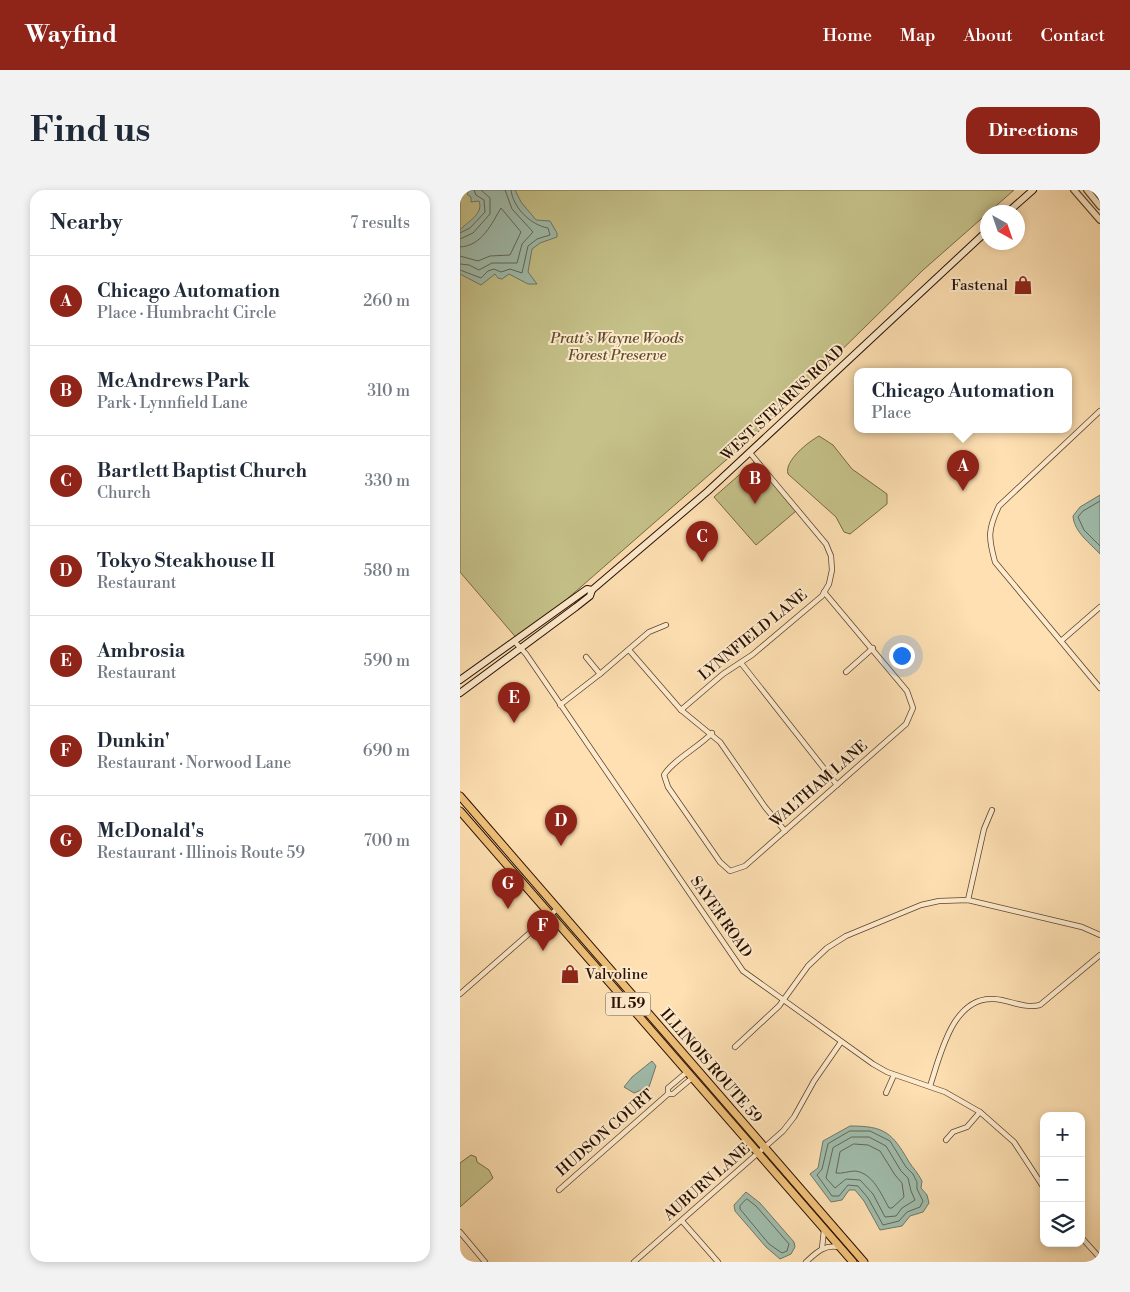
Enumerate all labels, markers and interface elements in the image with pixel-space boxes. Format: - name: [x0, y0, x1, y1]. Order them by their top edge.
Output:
- text: Wayfind: [25, 20, 117, 50]
- text: Home: [823, 24, 872, 47]
- text: Map: [900, 24, 936, 47]
- text: About: [964, 24, 1013, 47]
- text: Contact: [1041, 24, 1105, 47]
- button: Directions: [966, 107, 1100, 154]
- text: Find us: [30, 109, 150, 152]
- north arrow: [980, 205, 1025, 250]
- text: Nearby: [50, 210, 123, 236]
- text: 7 results: [350, 213, 410, 233]
- shop icon: Fastenal: [1012, 274, 1034, 296]
- place label: Fastenal: [951, 276, 1009, 295]
- text: Chicago Automation: [97, 279, 280, 303]
- text: A: [60, 291, 72, 311]
- text: 260 m: [363, 291, 410, 311]
- text: Place · Humbracht Circle: [97, 303, 276, 323]
- park label: Pratt’s Wayne Woods Forest Preserve: [549, 329, 684, 365]
- street label: WEST STEARNS ROAD: [716, 341, 849, 466]
- popup: [854, 368, 1072, 433]
- text: McAndrews Park: [97, 369, 250, 393]
- text: Chicago Automation: [872, 379, 1054, 403]
- text: B: [60, 381, 72, 401]
- text: 310 m: [367, 381, 410, 401]
- text: Park · Lynnfield Lane: [97, 393, 248, 413]
- text: Place: [872, 403, 911, 423]
- pin: A: [947, 450, 979, 491]
- text: Bartlett Baptist Church: [97, 459, 307, 483]
- pin: B: [739, 463, 771, 504]
- text: C: [60, 471, 72, 491]
- text: 330 m: [364, 471, 410, 491]
- text: Church: [97, 483, 151, 503]
- pin: C: [686, 521, 718, 562]
- text: Tokyo Steakhouse II: [97, 549, 275, 573]
- text: D: [60, 561, 72, 581]
- text: 580 m: [363, 561, 410, 581]
- text: Restaurant: [97, 573, 176, 593]
- street label: LYNNFIELD LANE: [695, 585, 811, 685]
- text: Ambrosia: [97, 639, 185, 663]
- your location: [889, 643, 915, 669]
- text: E: [60, 651, 72, 671]
- text: 590 m: [364, 651, 410, 671]
- text: Restaurant: [97, 663, 176, 683]
- pin: E: [498, 682, 530, 723]
- text: Dunkin': [97, 729, 170, 753]
- street label: WALTHAM LANE: [766, 736, 872, 832]
- text: F: [60, 741, 72, 761]
- text: 690 m: [363, 741, 410, 761]
- text: Restaurant · Norwood Lane: [97, 753, 291, 773]
- pin: D: [545, 805, 577, 846]
- text: McDonald's: [97, 819, 204, 843]
- text: G: [60, 831, 72, 851]
- text: 700 m: [364, 831, 410, 851]
- text: Restaurant · Illinois Route 59: [97, 843, 305, 863]
- pin: G: [492, 868, 524, 909]
- street label: SAYER ROAD: [686, 873, 756, 961]
- pin: F: [527, 910, 559, 951]
- shop icon: Valvoline: [559, 963, 581, 985]
- place label: Valvoline: [584, 965, 648, 984]
- road number: IL 59: [606, 992, 650, 1016]
- street label: ILLINOIS ROUTE 59: [656, 1005, 766, 1127]
- street label: HUDSON COURT: [552, 1085, 658, 1181]
- map controls: [1040, 1112, 1085, 1247]
- button: +: [1040, 1112, 1085, 1157]
- street label: AUBURN LANE: [659, 1139, 754, 1225]
- button: −: [1040, 1157, 1085, 1202]
- button: layers: [1040, 1202, 1085, 1247]

